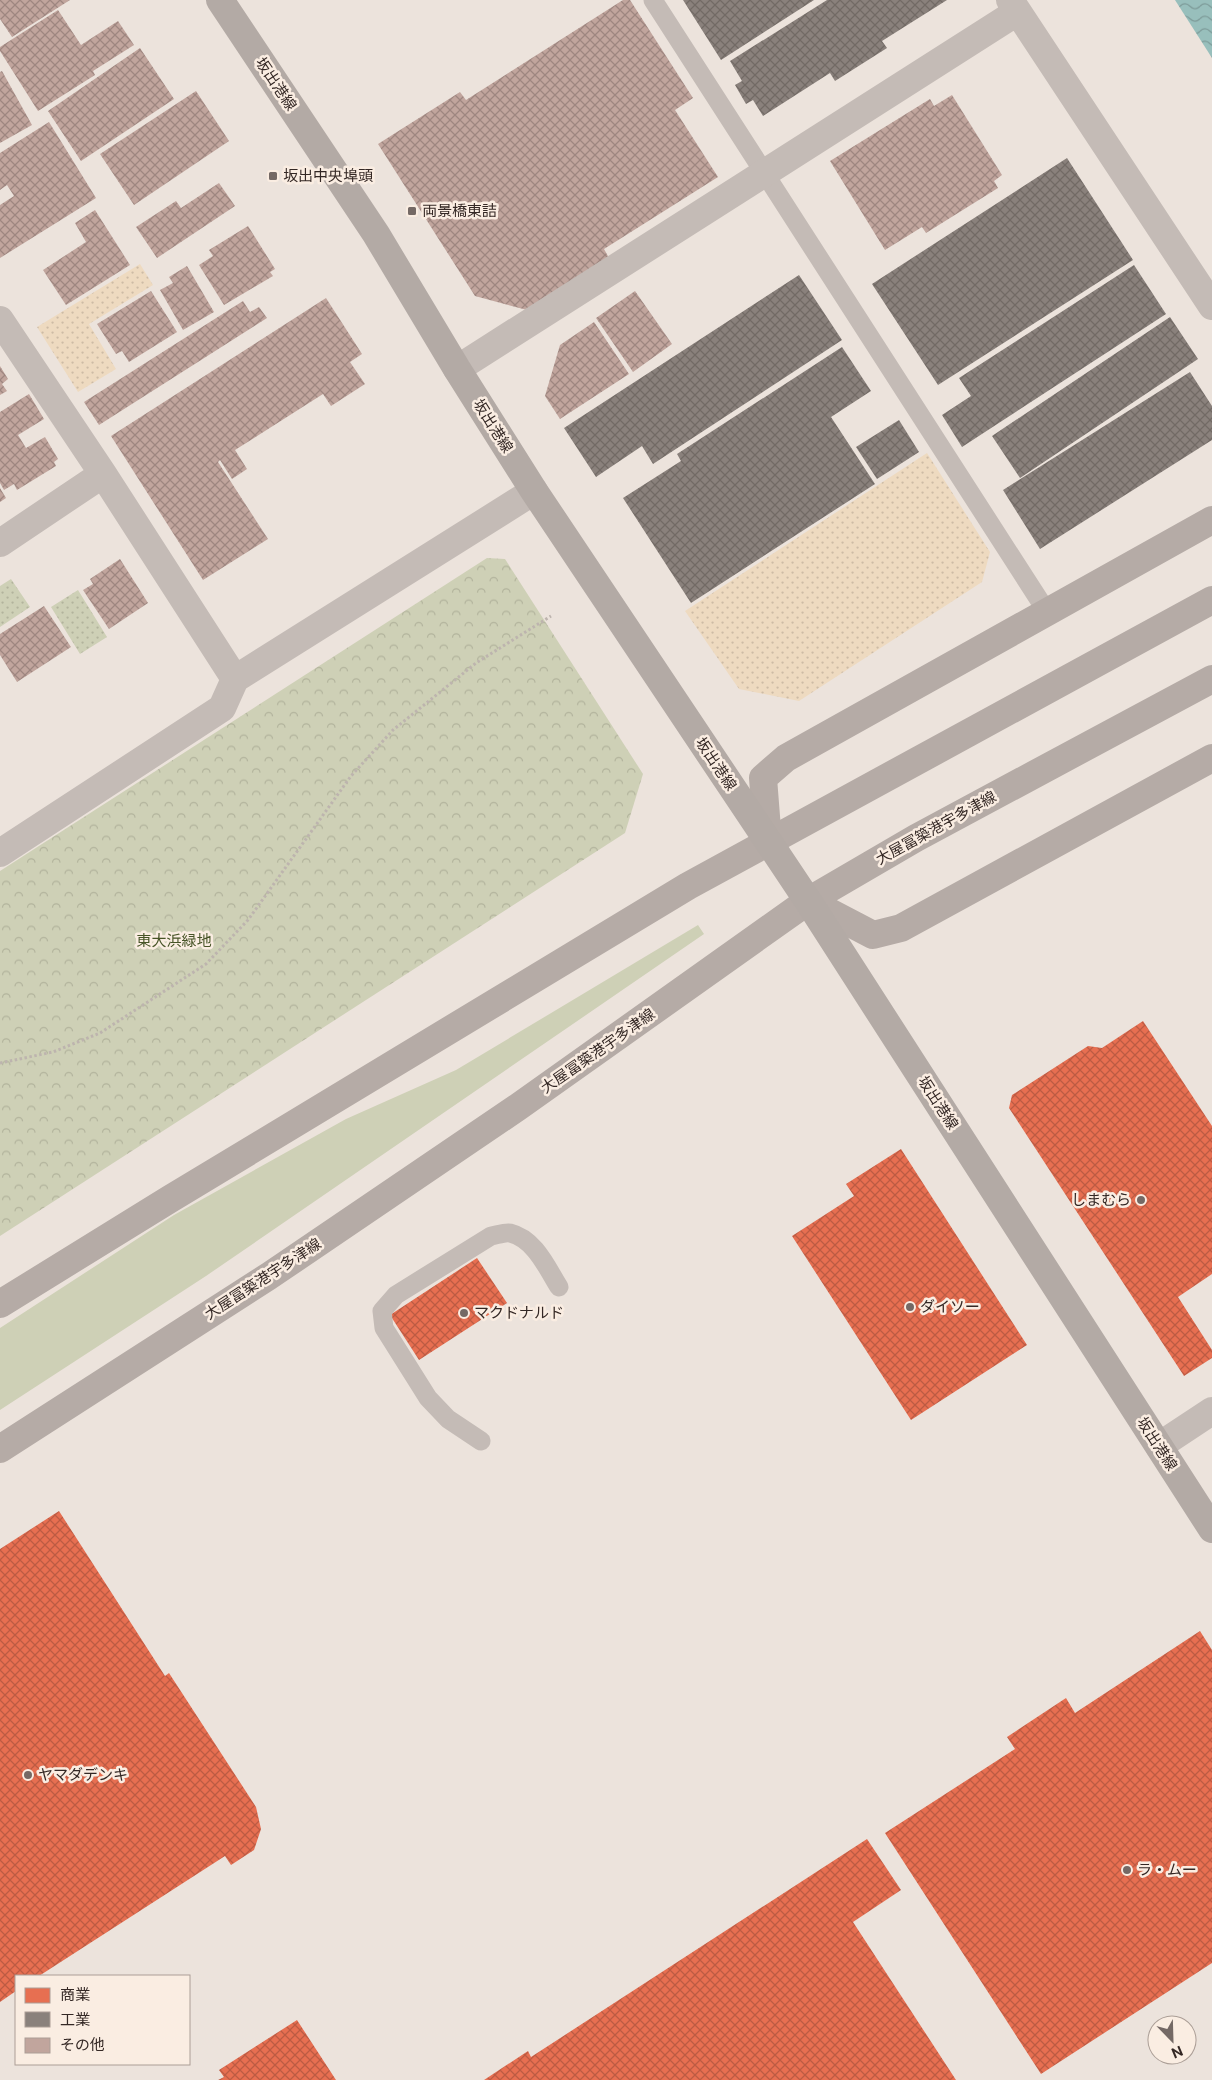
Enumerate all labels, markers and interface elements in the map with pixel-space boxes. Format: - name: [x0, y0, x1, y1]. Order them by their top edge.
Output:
- street label: 坂出港線: [253, 54, 300, 113]
- place label: 坂出中央埠頭: [283, 167, 373, 184]
- marker: 坂出中央埠頭: [267, 170, 279, 182]
- place label: 両景橋東詰: [422, 202, 497, 219]
- marker: 両景橋東詰: [406, 205, 418, 217]
- street label: 坂出港線: [470, 396, 517, 456]
- street label: 坂出港線: [693, 734, 740, 793]
- street label: 大屋冨築港宇多津線: [873, 787, 999, 868]
- park label: 東大浜緑地: [136, 932, 212, 949]
- street label: 大屋冨築港宇多津線: [538, 1005, 658, 1096]
- street label: 坂出港線: [915, 1073, 962, 1133]
- place label: しまむら: [1071, 1191, 1131, 1208]
- marker: しまむら: [1135, 1194, 1147, 1206]
- street label: 大屋冨築港宇多津線: [201, 1235, 324, 1322]
- place label: ダイソー: [920, 1298, 980, 1315]
- marker: ダイソー: [904, 1301, 916, 1313]
- place label: マクドナルド: [474, 1304, 564, 1321]
- marker: マクドナルド: [458, 1307, 470, 1319]
- street label: 坂出港線: [1134, 1414, 1181, 1474]
- place label: ヤマダデンキ: [38, 1766, 128, 1783]
- marker: ヤマダデンキ: [22, 1769, 34, 1781]
- place label: ラ・ムー: [1137, 1861, 1197, 1878]
- marker: ラ・ムー: [1121, 1864, 1133, 1876]
- legend: [15, 1975, 190, 2065]
- text: 商業: [60, 1986, 90, 2003]
- text: 工業: [60, 2011, 90, 2028]
- north arrow: [1147, 2015, 1197, 2065]
- text: その他: [60, 2036, 105, 2053]
- text: N: [1169, 2042, 1185, 2061]

